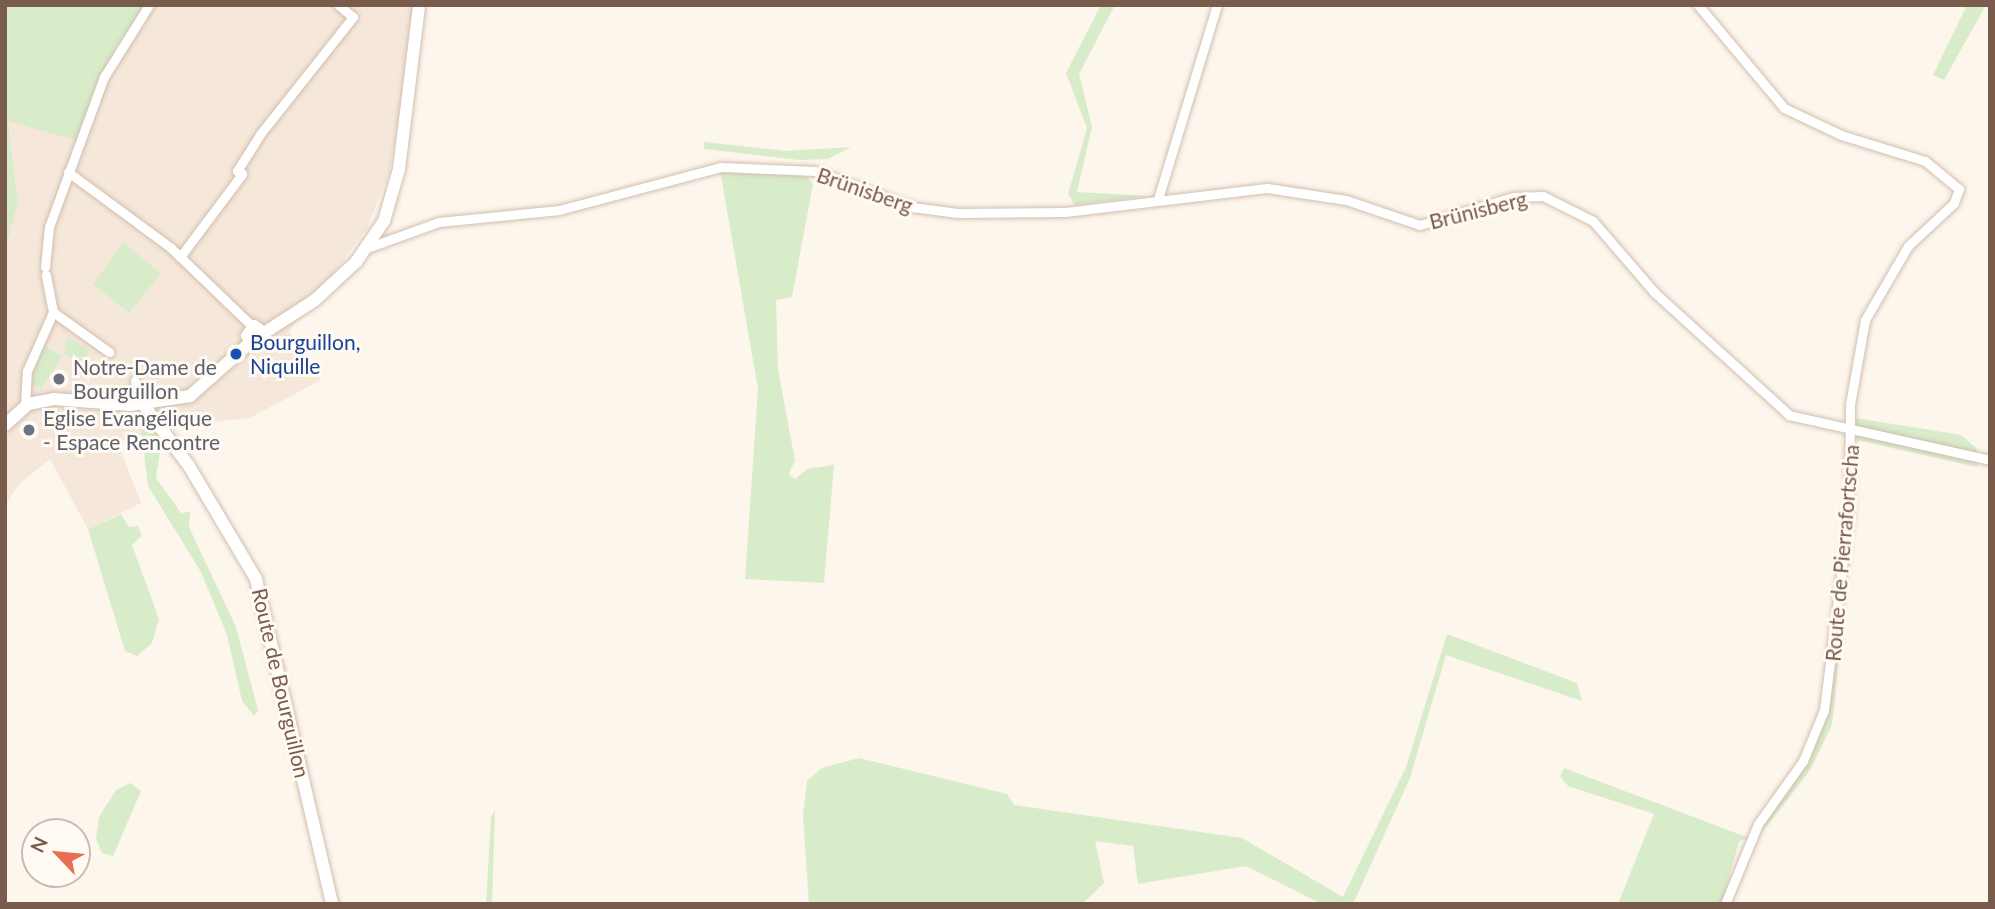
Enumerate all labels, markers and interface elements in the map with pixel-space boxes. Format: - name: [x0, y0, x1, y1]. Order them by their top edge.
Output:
- street label: Brünisberg: [814, 162, 916, 218]
- street label: Brünisberg: [1427, 186, 1529, 234]
- place label: Bourguillon, Niquille: [250, 329, 360, 379]
- marker: Bourguillon, Niquille: [228, 346, 244, 362]
- place label: Notre-Dame de Bourguillon: [73, 354, 217, 404]
- marker: Notre-Dame de Bourguillon: [51, 371, 67, 387]
- place label: Eglise Evangélique - Espace Rencontre: [43, 405, 220, 455]
- marker: Eglise Evangélique - Espace Rencontre: [21, 422, 37, 438]
- street label: Route de Pierrafortscha: [1820, 443, 1864, 663]
- street label: Route de Bourguillon: [247, 586, 315, 780]
- north arrow: [21, 818, 91, 888]
- text: N: [25, 833, 52, 856]

